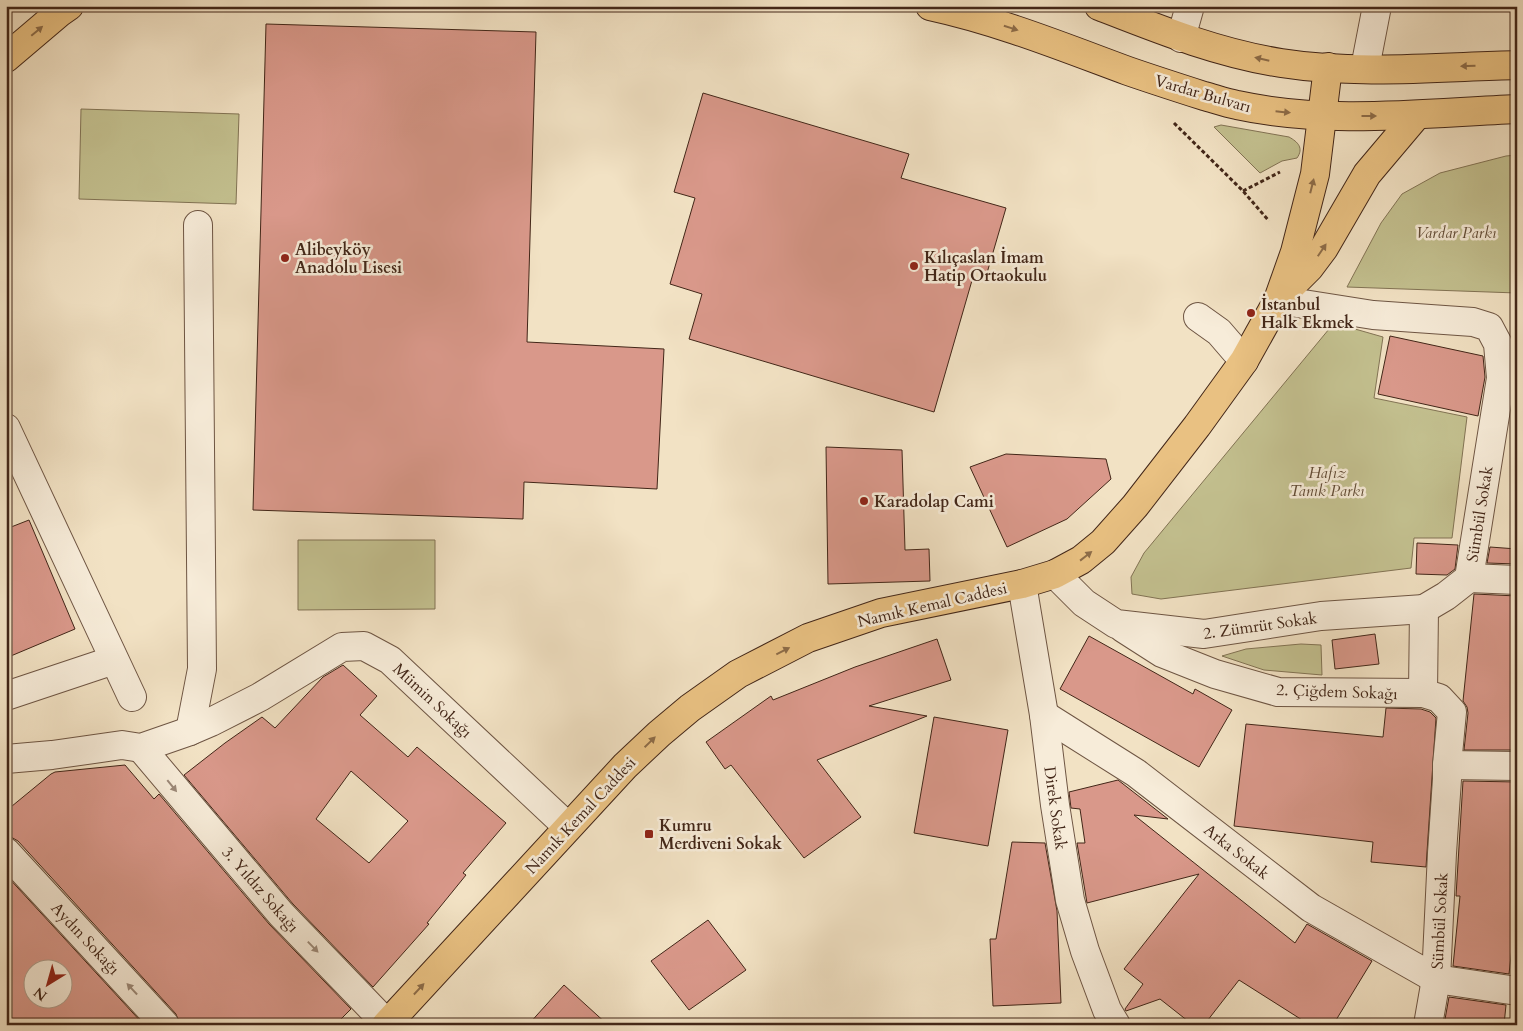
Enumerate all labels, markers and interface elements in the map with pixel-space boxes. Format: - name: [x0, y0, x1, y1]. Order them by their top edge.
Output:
- one-way arrow: [1004, 24, 1019, 32]
- one-way arrow: [30, 25, 42, 37]
- one-way arrow: [1255, 55, 1270, 63]
- one-way arrow: [1460, 63, 1476, 71]
- street label: Vardar Bulvarı: [1152, 70, 1254, 118]
- one-way arrow: [1275, 108, 1291, 116]
- one-way arrow: [1361, 112, 1377, 120]
- one-way arrow: [1308, 179, 1316, 194]
- park label: Vardar Parkı: [1416, 222, 1497, 244]
- place label: Alibeyköy Anadolu Lisesi: [295, 239, 402, 279]
- one-way arrow: [1317, 243, 1326, 257]
- place label: Kılıçaslan İmam Hatip Ortaokulu: [924, 246, 1047, 287]
- marker: Alibeyköy Anadolu Lisesi: [279, 252, 291, 264]
- marker: Kılıçaslan İmam Hatip Ortaokulu: [908, 260, 920, 272]
- place label: İstanbul Halk Ekmek: [1261, 293, 1354, 334]
- marker: İstanbul Halk Ekmek: [1245, 307, 1257, 319]
- park label: Hafız Tanık Parkı: [1290, 462, 1365, 502]
- street label: Sümbül Sokak: [1462, 464, 1498, 564]
- place label: Karadolap Cami: [874, 491, 994, 513]
- marker: Karadolap Cami: [858, 495, 870, 507]
- one-way arrow: [1080, 550, 1093, 561]
- street label: Namık Kemal Caddesi: [855, 577, 1010, 633]
- street label: 2. Zümrüt Sokak: [1202, 607, 1319, 645]
- one-way arrow: [776, 647, 790, 655]
- street label: Mümin Sokağı: [388, 658, 477, 744]
- street label: 2. Çiğdem Sokağı: [1276, 679, 1399, 705]
- one-way arrow: [643, 736, 655, 748]
- street label: Namık Kemal Caddesi: [521, 752, 641, 879]
- street label: Direk Sokak: [1038, 765, 1072, 852]
- one-way arrow: [166, 779, 177, 792]
- place label: Kumru Merdiveni Sokak: [659, 815, 782, 855]
- street label: Arka Sokak: [1199, 819, 1274, 885]
- marker: Kumru Merdiveni Sokak: [643, 828, 655, 840]
- street label: 3. Yıldız Sokağı: [217, 842, 304, 938]
- street label: Sümbül Sokak: [1426, 872, 1454, 970]
- street label: Aydın Sokağı: [46, 898, 125, 980]
- one-way arrow: [307, 941, 319, 953]
- north arrow: [22, 958, 72, 1008]
- one-way arrow: [414, 982, 425, 995]
- text: N: [30, 983, 51, 1005]
- one-way arrow: [126, 983, 138, 995]

